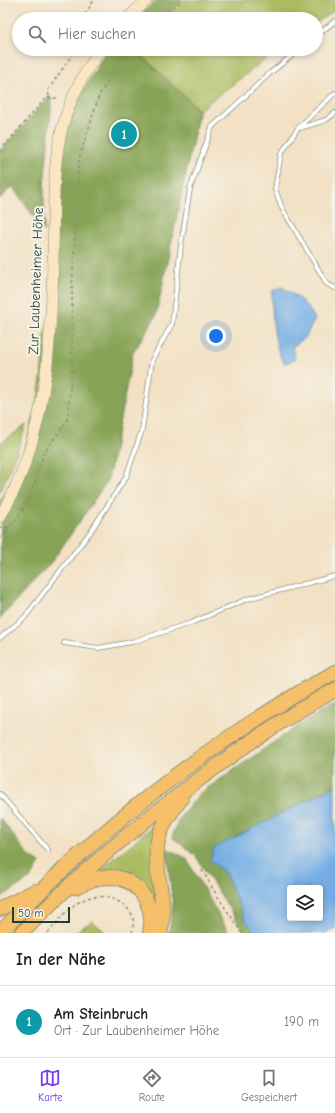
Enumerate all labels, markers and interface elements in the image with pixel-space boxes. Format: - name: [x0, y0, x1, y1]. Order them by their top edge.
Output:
- search box: [12, 12, 323, 56]
- icon: search: [26, 23, 48, 45]
- text: Hier suchen: [58, 25, 136, 43]
- pin: 1: [111, 119, 137, 149]
- street label: Zur Laubenheimer Höhe: [25, 207, 47, 355]
- your location: [206, 326, 226, 346]
- map controls: [287, 885, 323, 921]
- button: layers: [287, 885, 323, 921]
- scale bar: [12, 905, 70, 924]
- text: 50 m: [18, 907, 43, 920]
- text: In der Nähe: [16, 950, 105, 969]
- text: Am Steinbruch: [54, 1005, 148, 1023]
- text: 1: [26, 1014, 32, 1029]
- text: 190 m: [284, 1014, 319, 1029]
- text: Ort · Zur Laubenheimer Höhe: [54, 1023, 219, 1038]
- tab: Karte: [38, 1067, 63, 1104]
- tab: Route: [139, 1067, 165, 1104]
- tab: Gespeichert: [241, 1067, 297, 1104]

